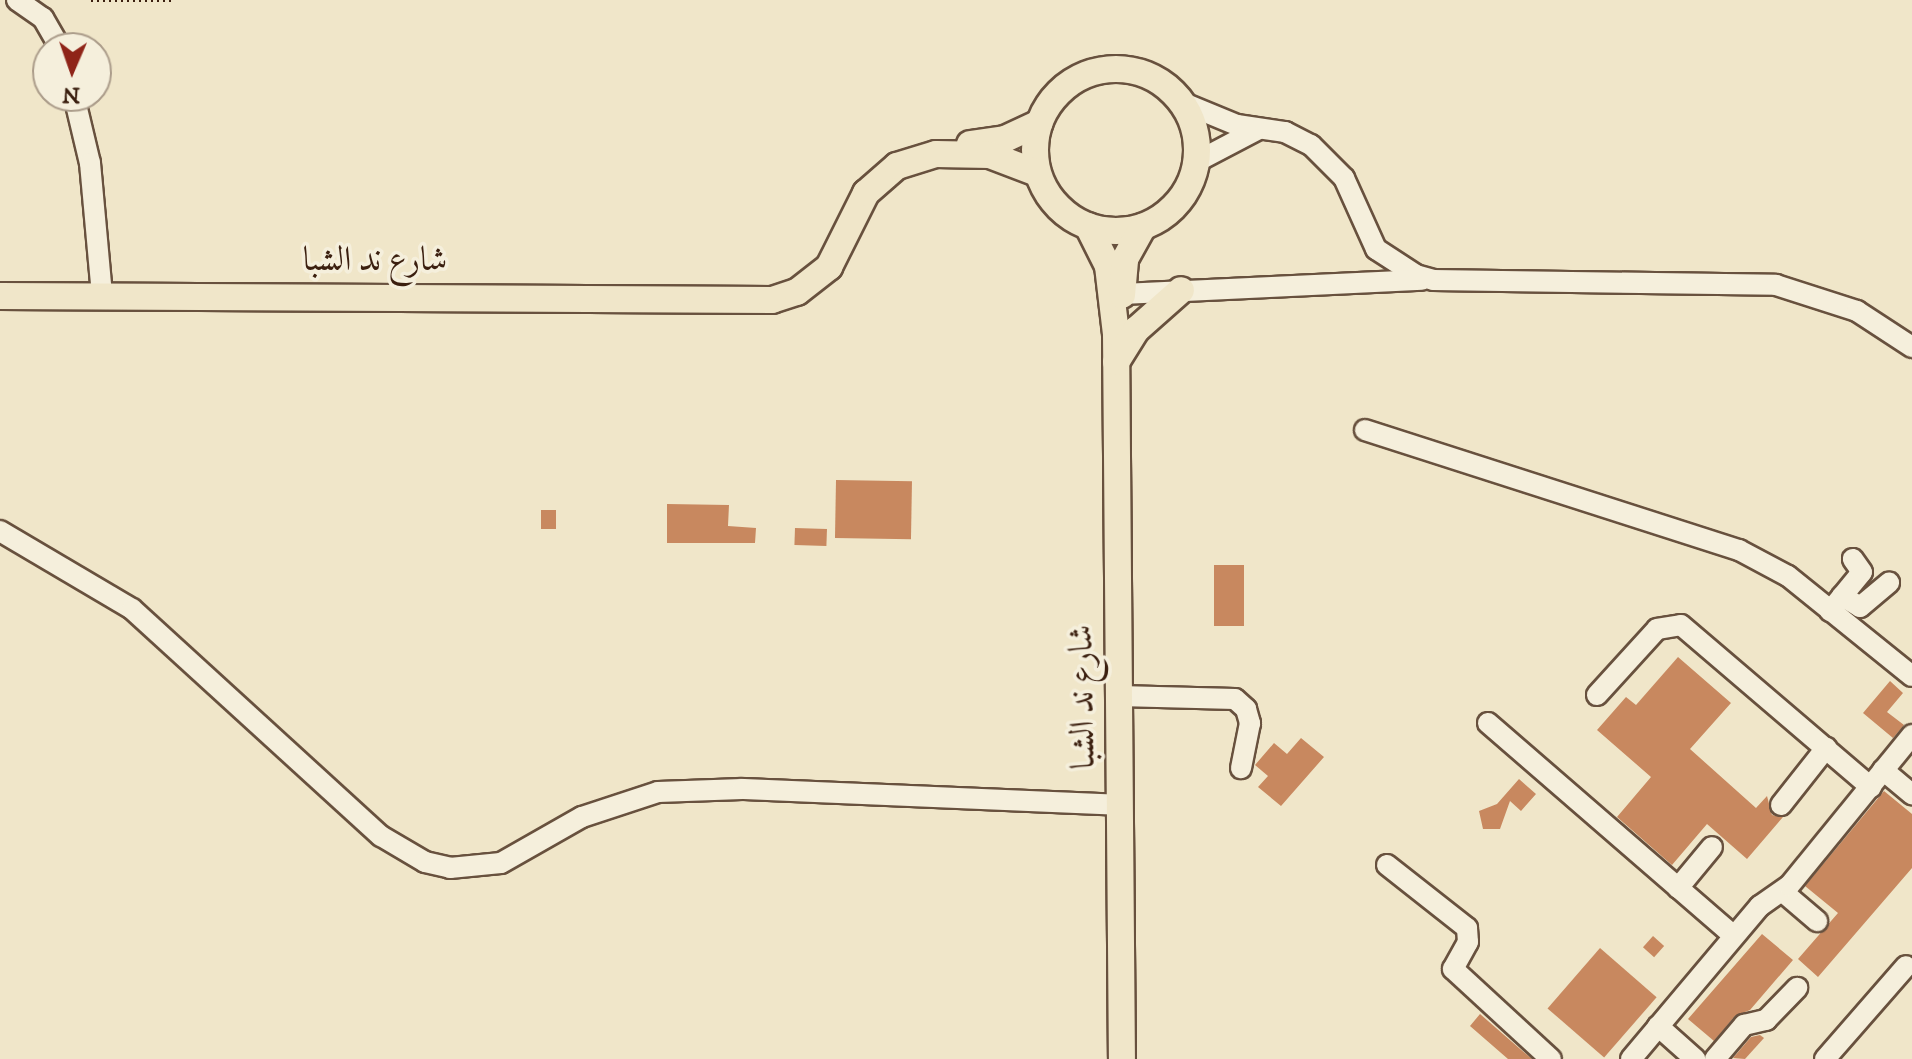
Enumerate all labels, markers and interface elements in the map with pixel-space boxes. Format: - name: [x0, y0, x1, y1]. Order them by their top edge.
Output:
- north arrow: [32, 32, 112, 112]
- text: N: [62, 81, 81, 108]
- street label: شارع ند الشبا: [303, 241, 447, 281]
- street label: شارع ند الشبا: [1061, 624, 1105, 770]

